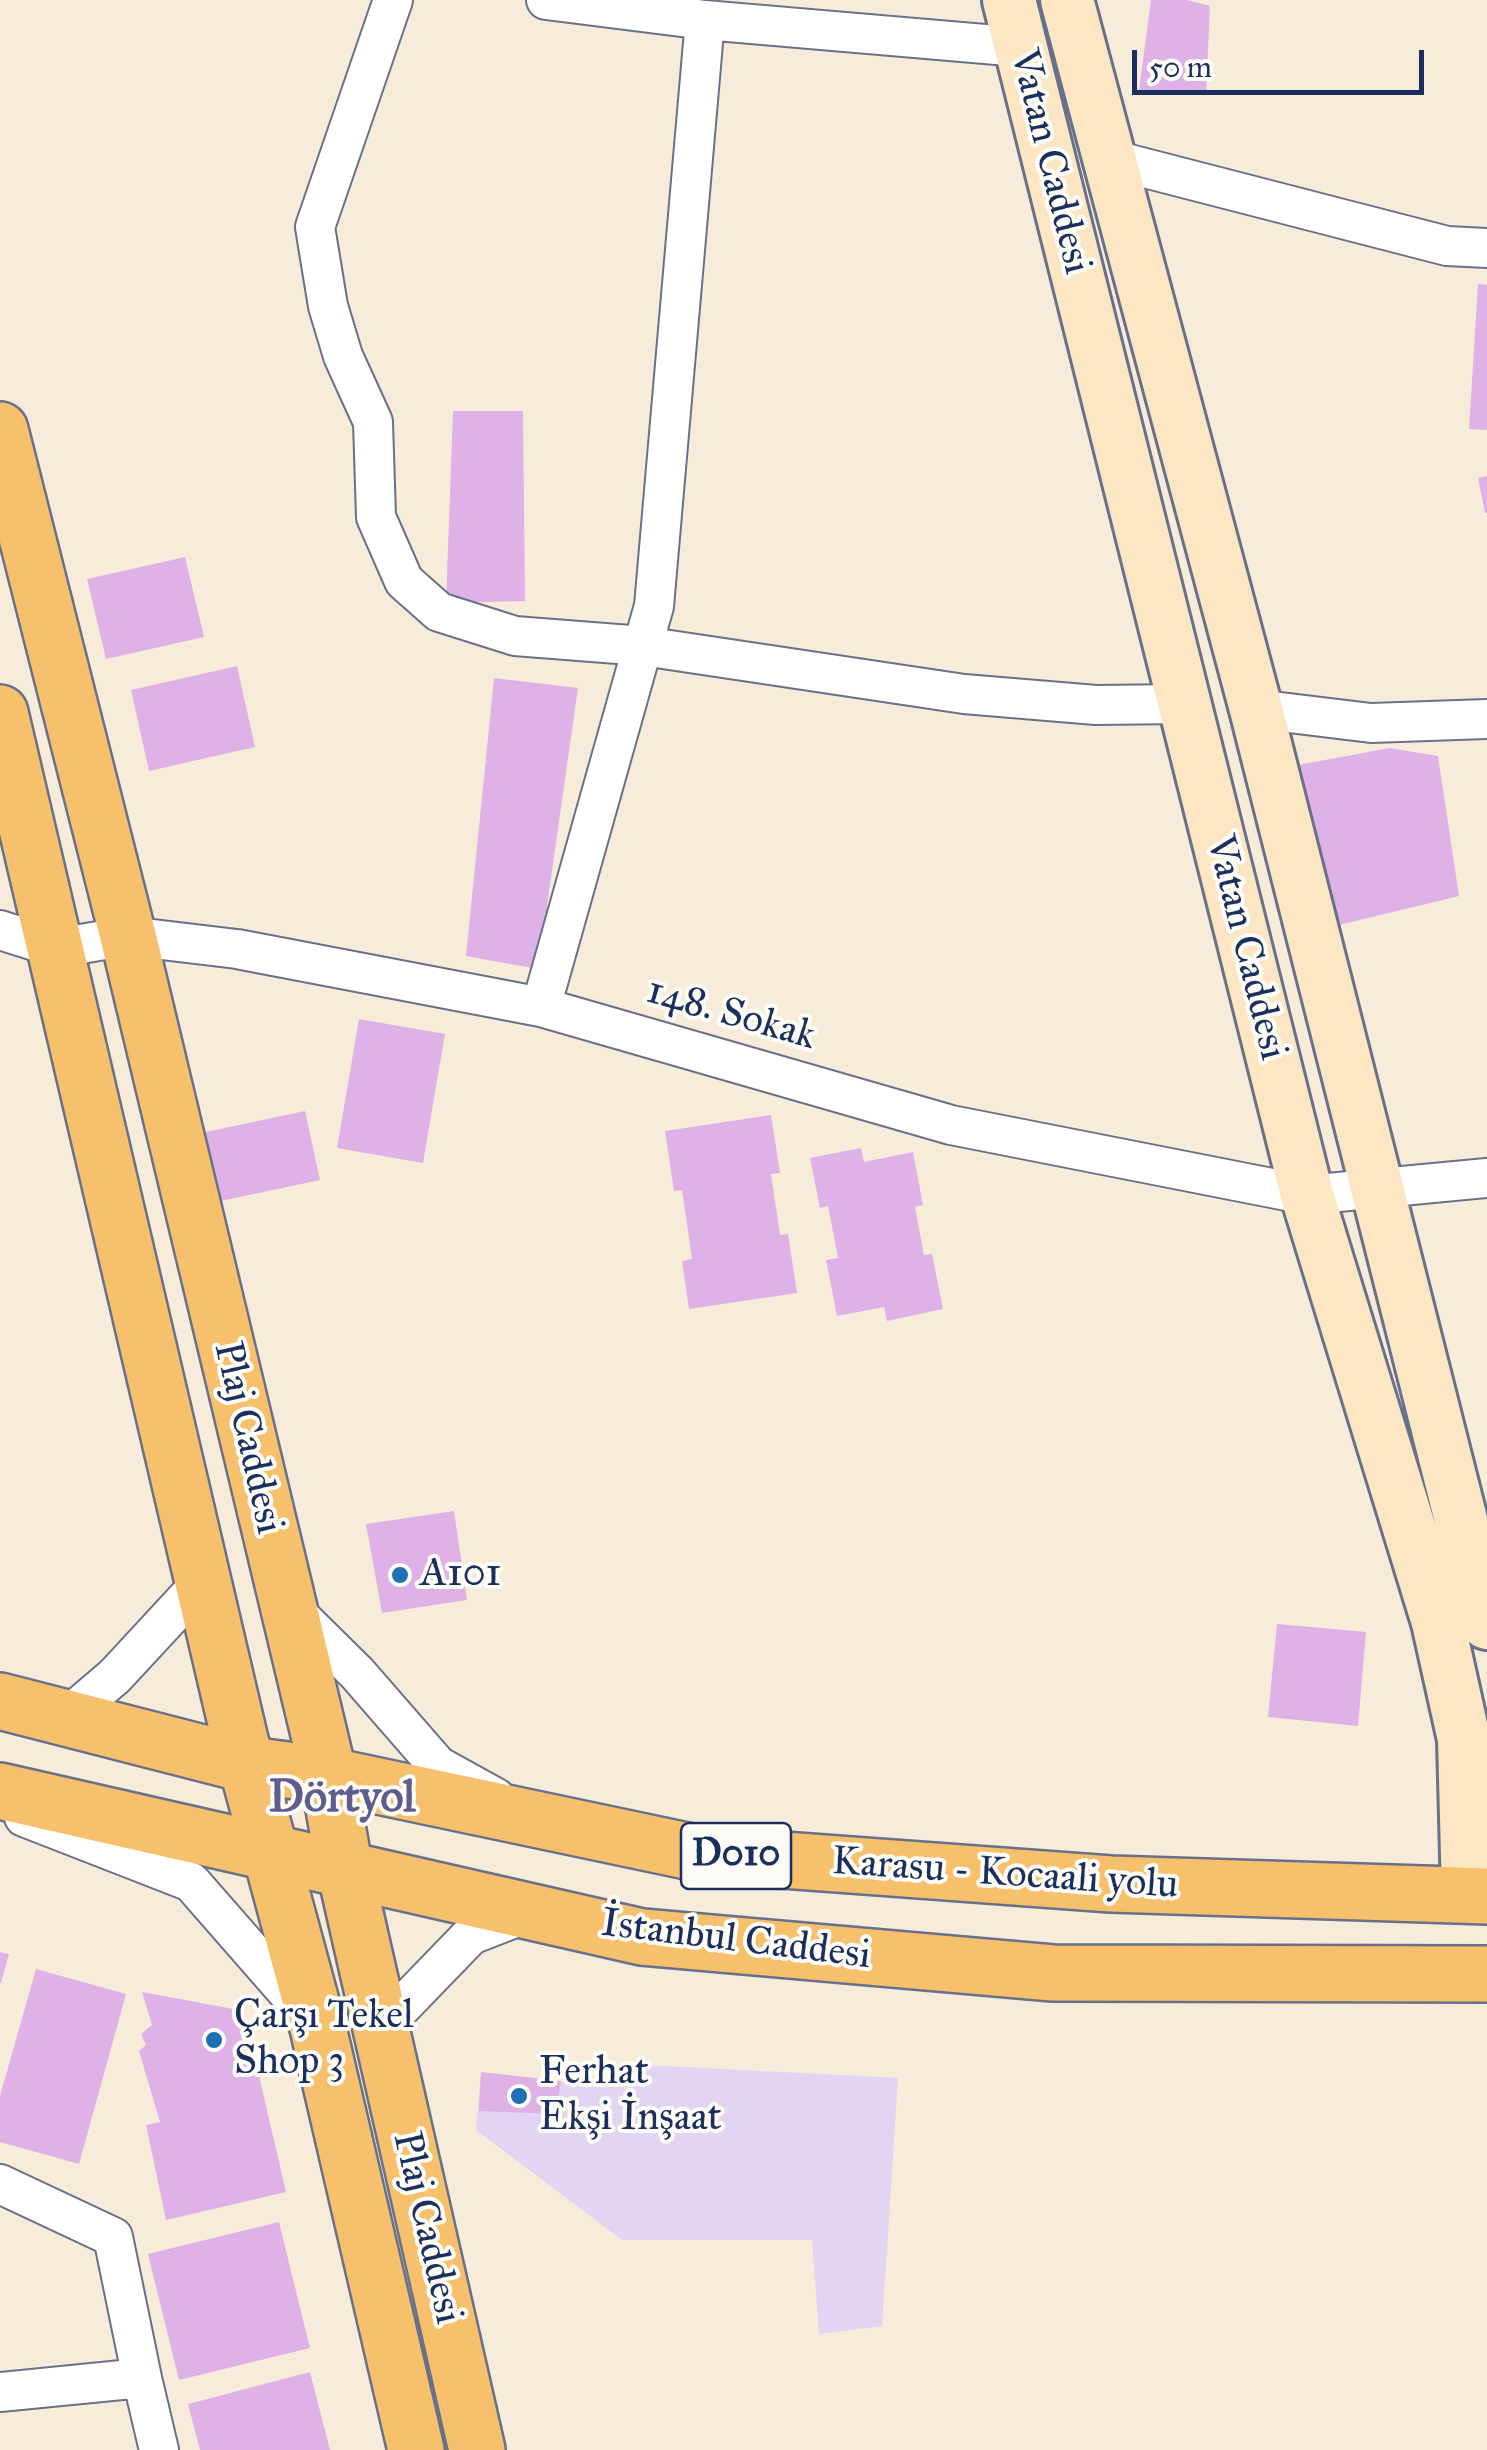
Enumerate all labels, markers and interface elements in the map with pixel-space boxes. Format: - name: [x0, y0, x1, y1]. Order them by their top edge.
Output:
- scale bar: [1137, 30, 1430, 92]
- street label: Vatan Caddesi: [998, 45, 1100, 279]
- text: 50 m: [1149, 49, 1212, 85]
- street label: Vatan Caddesi: [1194, 831, 1296, 1065]
- street label: 148. Sokak: [641, 968, 821, 1062]
- street label: Plaj Caddesi: [202, 1337, 292, 1539]
- place label: A101: [420, 1551, 501, 1599]
- marker: A101: [389, 1564, 411, 1586]
- district label: Dörtyol: [269, 1773, 415, 1827]
- road number: D010: [681, 1823, 791, 1889]
- street label: Karasu - Kocaali yolu: [830, 1839, 1180, 1911]
- street label: İstanbul Caddesi: [599, 1901, 873, 1981]
- place label: Çarşı Tekel Shop 3: [234, 1993, 414, 2087]
- marker: Çarşı Tekel Shop 3: [203, 2029, 225, 2051]
- place label: Ferhat Ekşi İnşaat: [539, 2049, 722, 2143]
- marker: Ferhat Ekşi İnşaat: [508, 2085, 530, 2107]
- street label: Plaj Caddesi: [381, 2127, 471, 2329]

